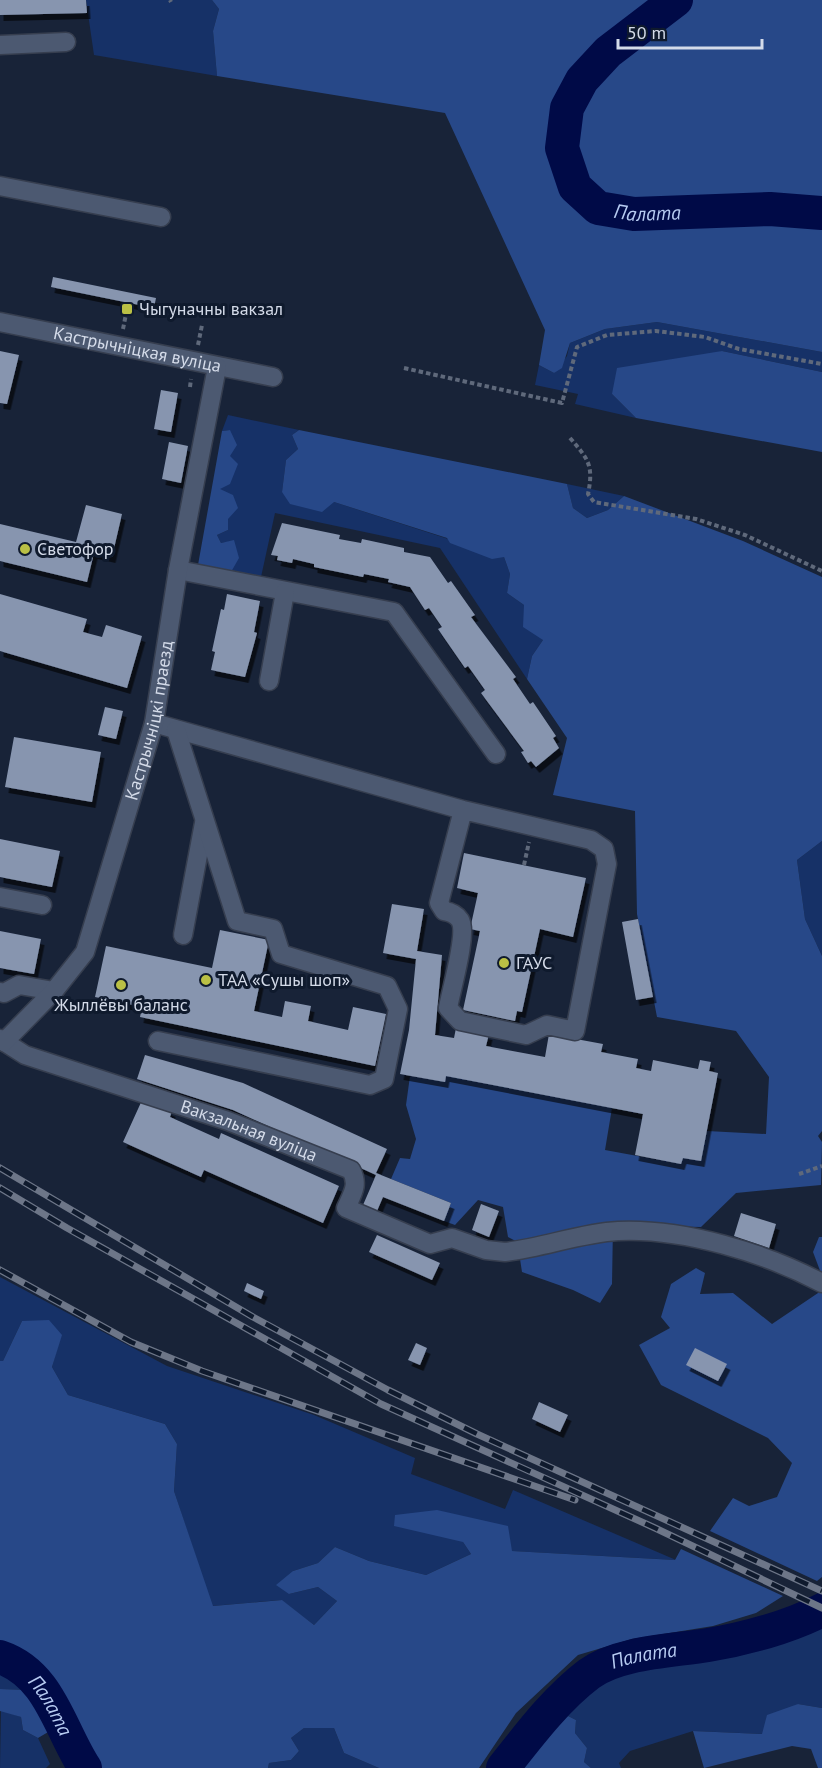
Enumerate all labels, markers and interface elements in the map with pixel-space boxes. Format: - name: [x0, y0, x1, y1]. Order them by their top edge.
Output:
- scale bar: [618, 12, 762, 50]
- text: 50 m: [627, 21, 666, 44]
- water label: Палата: [612, 198, 681, 227]
- place label: Чыгуначны вакзал: [139, 297, 283, 320]
- marker: Чыгуначны вакзал: [120, 302, 134, 316]
- street label: Кастрычніцкая вуліца: [51, 321, 223, 377]
- place label: Светофор: [37, 537, 114, 560]
- marker: Светофор: [18, 542, 32, 556]
- street label: Кастрычніцкі праезд: [119, 639, 178, 803]
- place label: ГАУС: [516, 951, 552, 974]
- marker: ГАУС: [497, 956, 511, 970]
- place label: ТАА «Сушы шоп»: [218, 968, 350, 991]
- marker: ТАА «Сушы шоп»: [199, 973, 213, 987]
- marker: Жыллёвы баланс: [114, 978, 128, 992]
- place label: Жыллёвы баланс: [53, 993, 188, 1016]
- street label: Вакзальная вуліца: [178, 1094, 321, 1166]
- water label: Палата: [607, 1636, 678, 1675]
- water label: Палата: [23, 1669, 79, 1740]

